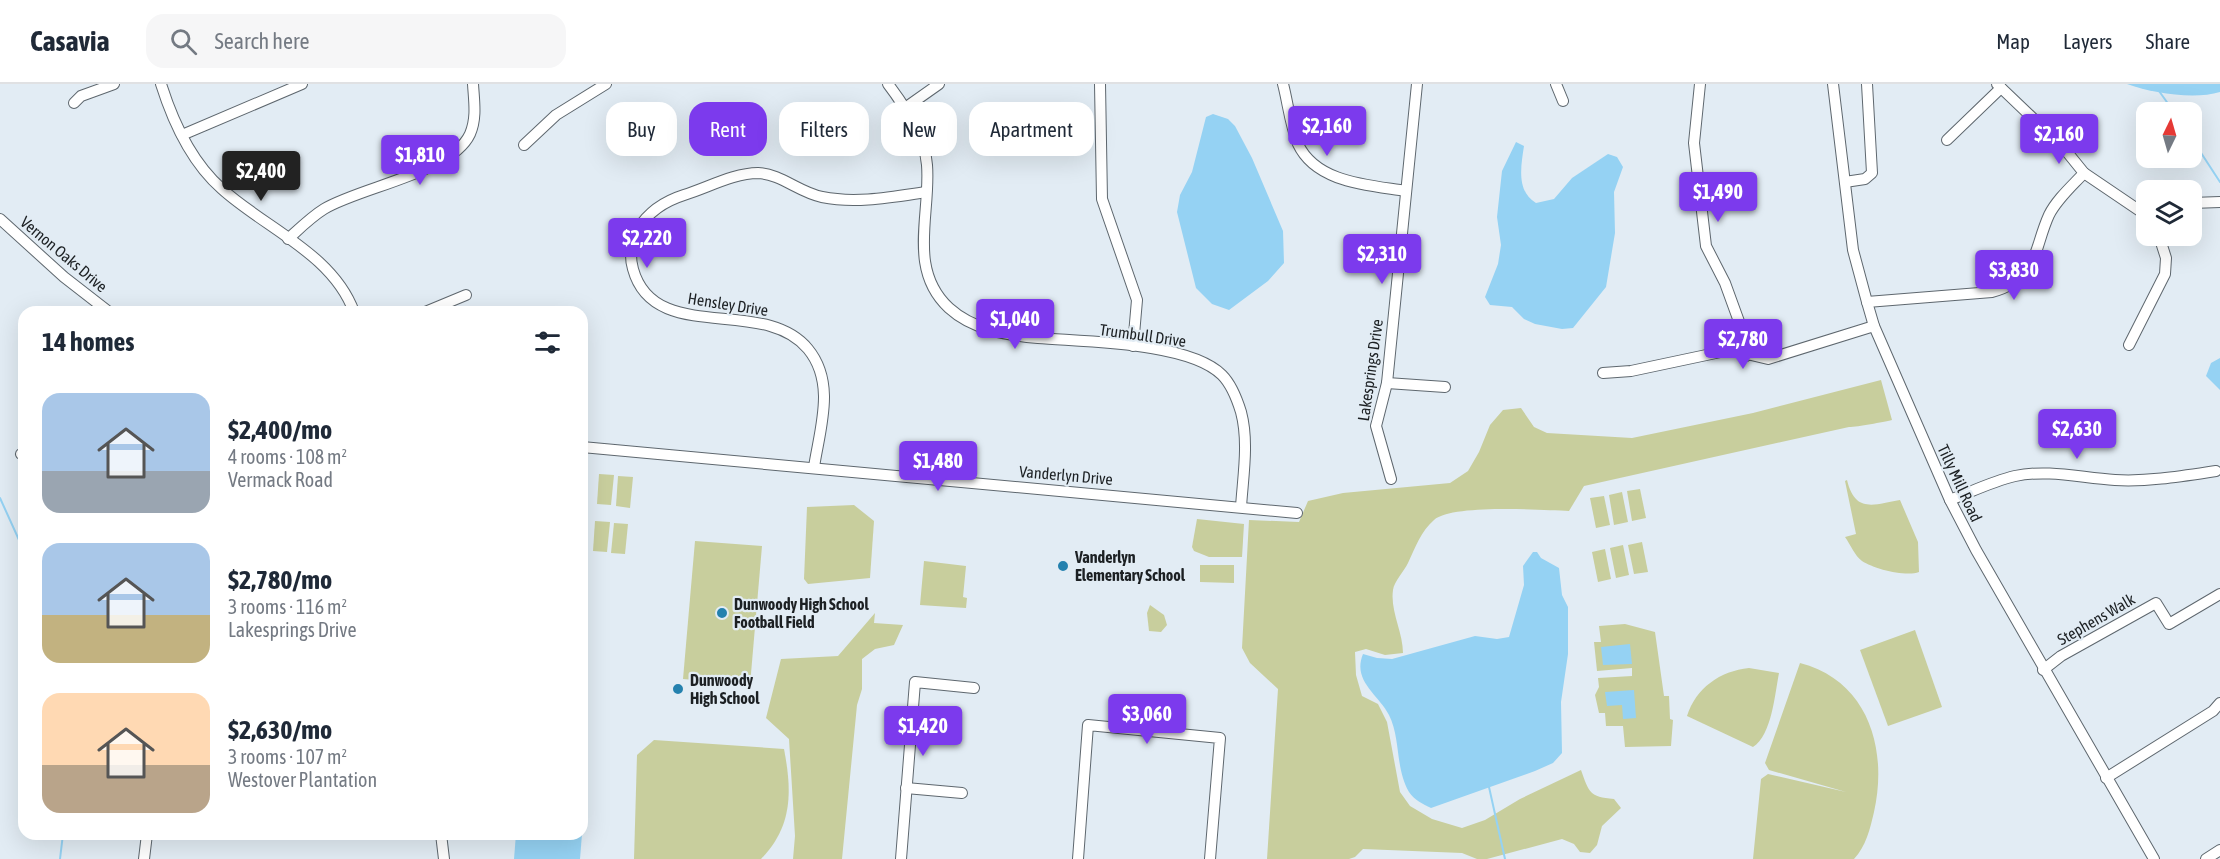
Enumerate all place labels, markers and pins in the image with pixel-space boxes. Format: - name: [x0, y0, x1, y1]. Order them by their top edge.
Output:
- pin: $2,160: [1278, 106, 1376, 157]
- pin: $2,160: [2010, 114, 2108, 165]
- pin: $1,810: [371, 135, 469, 186]
- pin: $2,400: [212, 151, 310, 202]
- pin: $1,490: [1669, 172, 1767, 223]
- pin: $2,220: [598, 218, 696, 269]
- pin: $2,310: [1333, 234, 1431, 285]
- pin: $3,830: [1965, 250, 2063, 301]
- pin: $1,040: [966, 299, 1064, 350]
- pin: $2,780: [1694, 319, 1792, 370]
- pin: $2,630: [2028, 409, 2126, 460]
- pin: $1,480: [889, 441, 987, 492]
- place label: Vanderlyn Elementary School: [1074, 548, 1186, 584]
- marker: Vanderlyn Elementary School: [1056, 559, 1070, 573]
- place label: Dunwoody High School Football Field: [734, 595, 869, 631]
- marker: Dunwoody High School Football Field: [715, 606, 729, 620]
- place label: Dunwoody High School: [690, 671, 760, 707]
- marker: Dunwoody High School: [671, 682, 685, 696]
- pin: $3,060: [1098, 694, 1196, 745]
- pin: $1,420: [874, 706, 972, 757]

